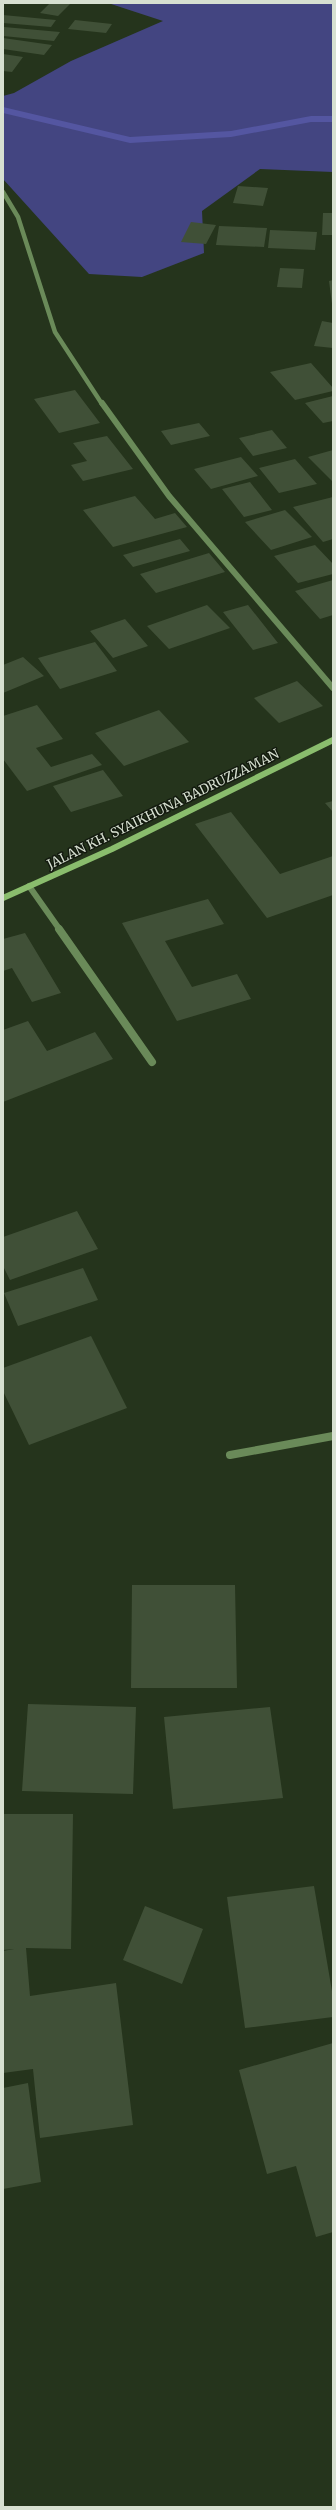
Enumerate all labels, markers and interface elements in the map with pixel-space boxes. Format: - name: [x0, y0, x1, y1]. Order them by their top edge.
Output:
- street label: JALAN KH. SYAIKHUNA BADRUZZAMAN: [43, 745, 282, 873]

